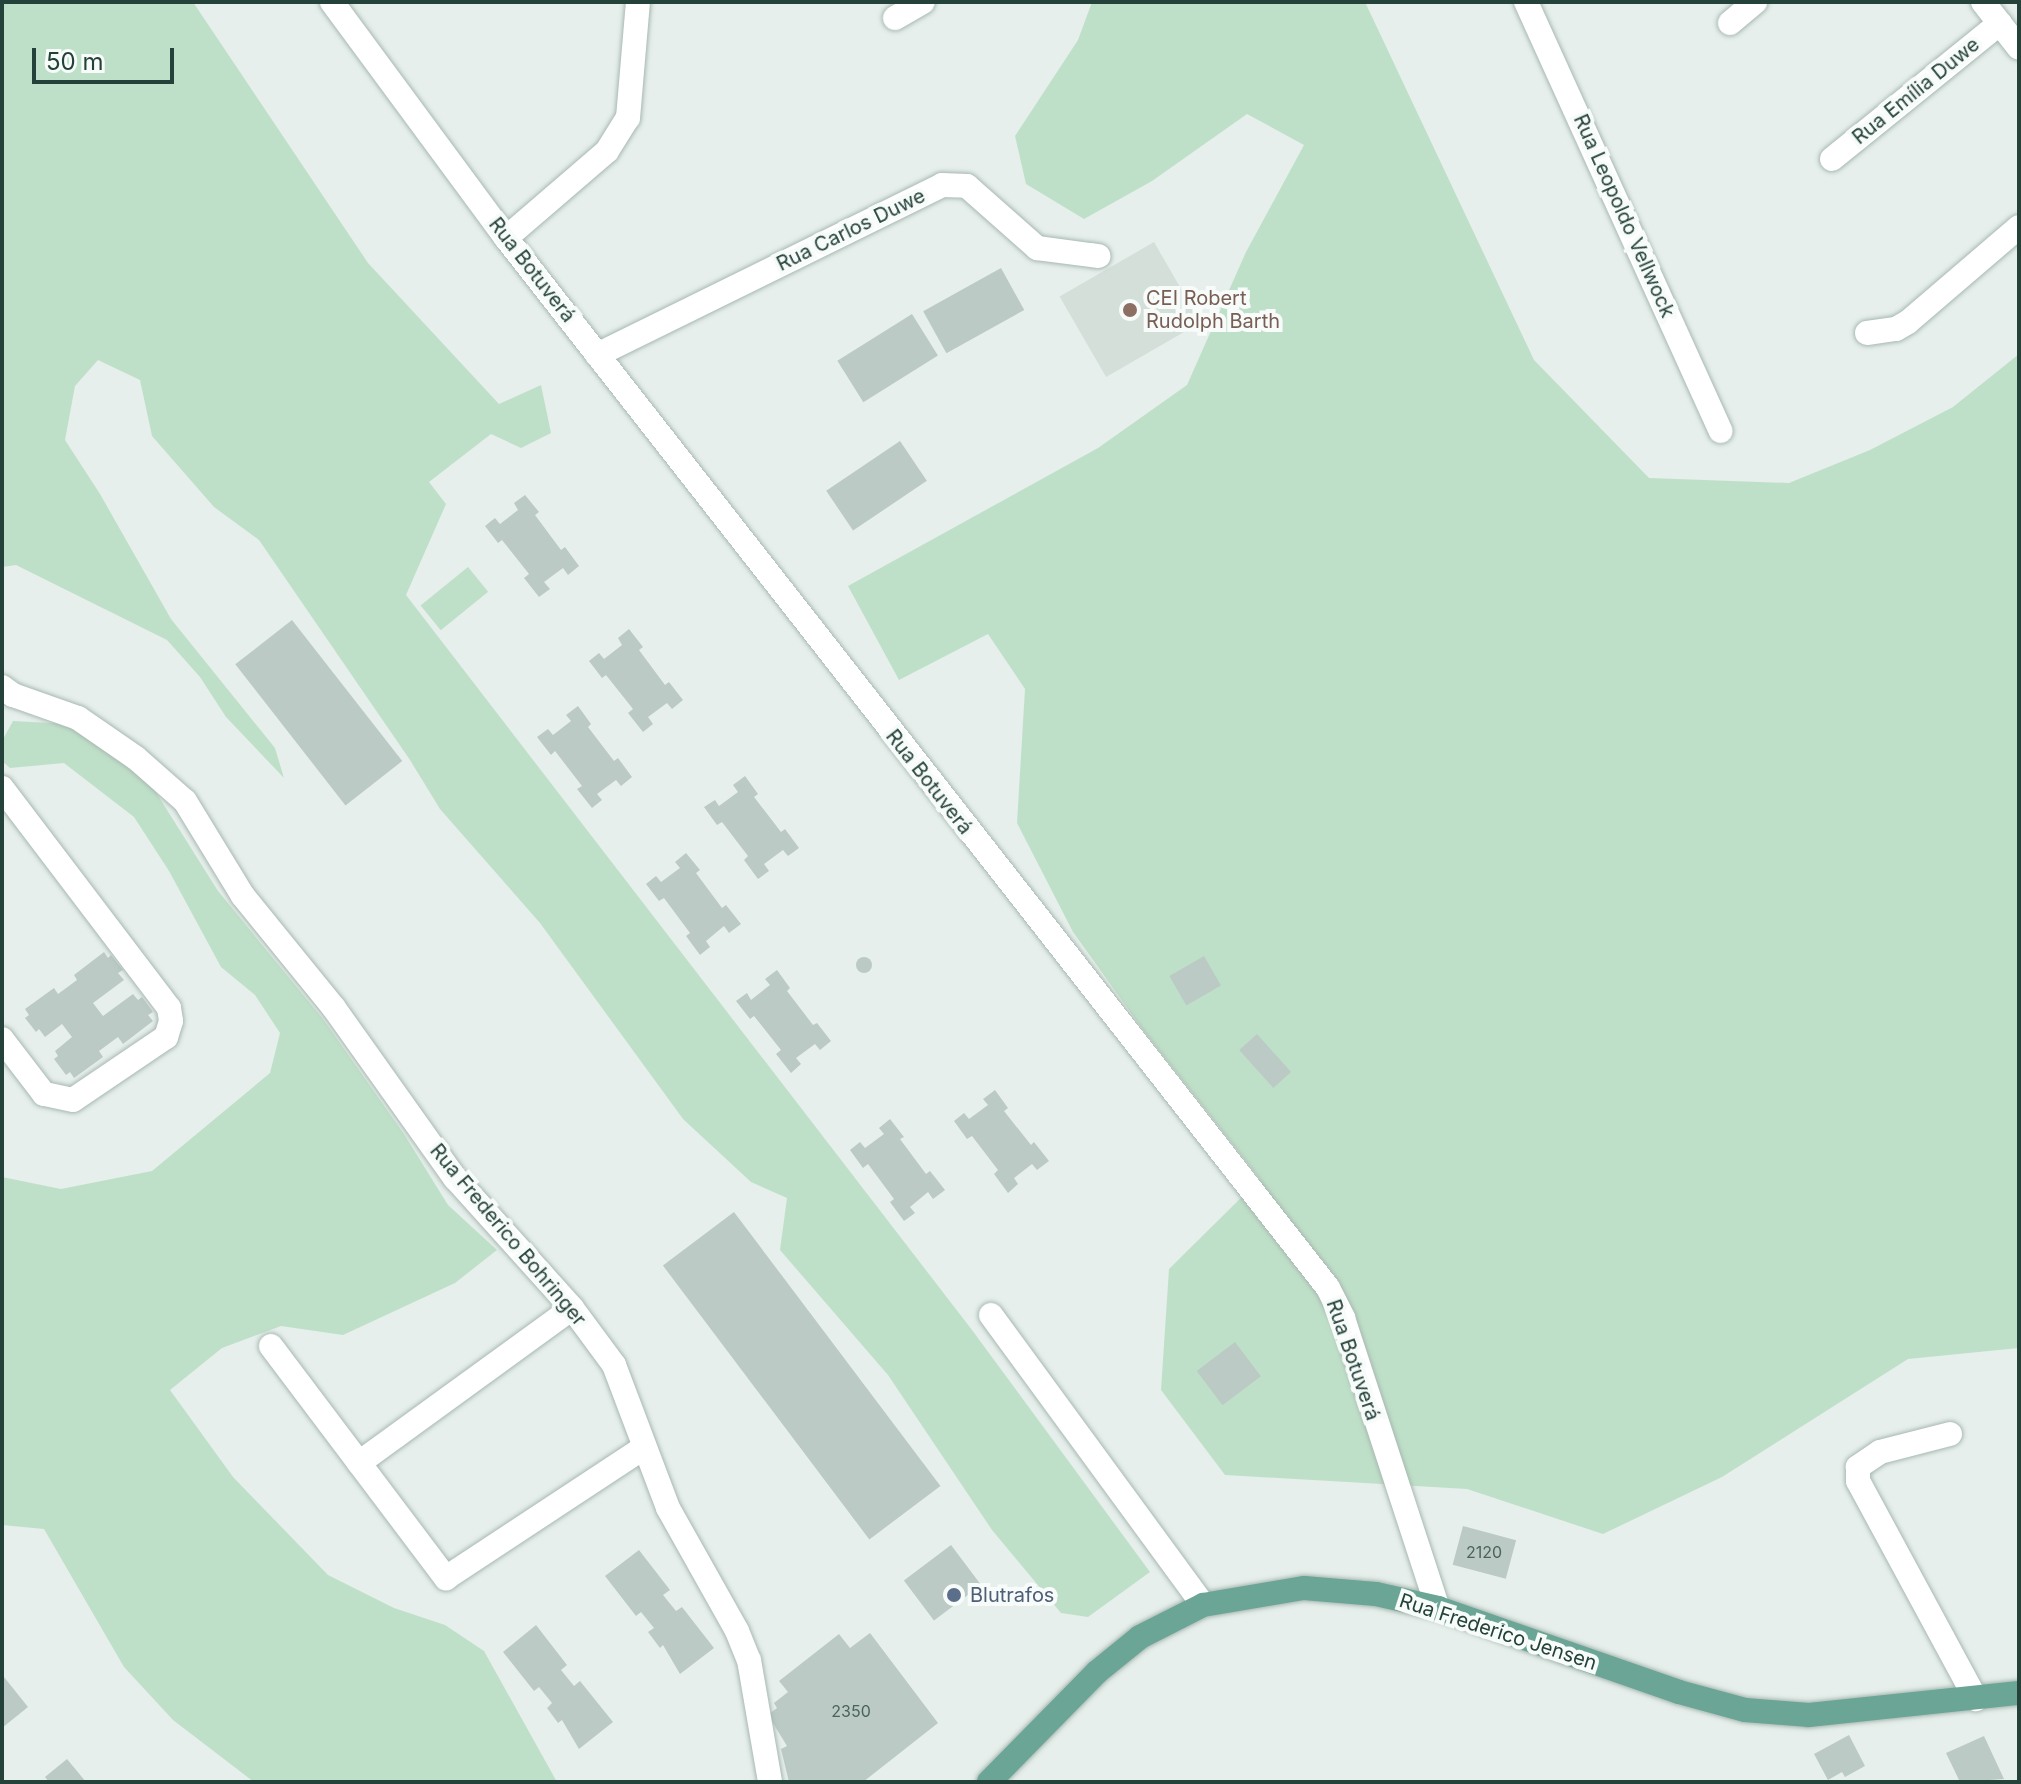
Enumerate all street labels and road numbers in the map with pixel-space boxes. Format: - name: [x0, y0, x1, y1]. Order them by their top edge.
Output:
- street label: Rua Emília Duwe: [1848, 32, 1984, 150]
- street label: Rua Leopoldo Vellwock: [1568, 111, 1680, 321]
- street label: Rua Carlos Duwe: [773, 184, 929, 276]
- street label: Rua Botuverá: [484, 213, 580, 327]
- street label: Rua Botuverá: [881, 725, 977, 839]
- street label: Rua Frederico Bohringer: [425, 1139, 591, 1331]
- street label: Rua Botuverá: [1321, 1296, 1385, 1424]
- street label: Rua Frederico Jensen: [1396, 1589, 1600, 1675]

